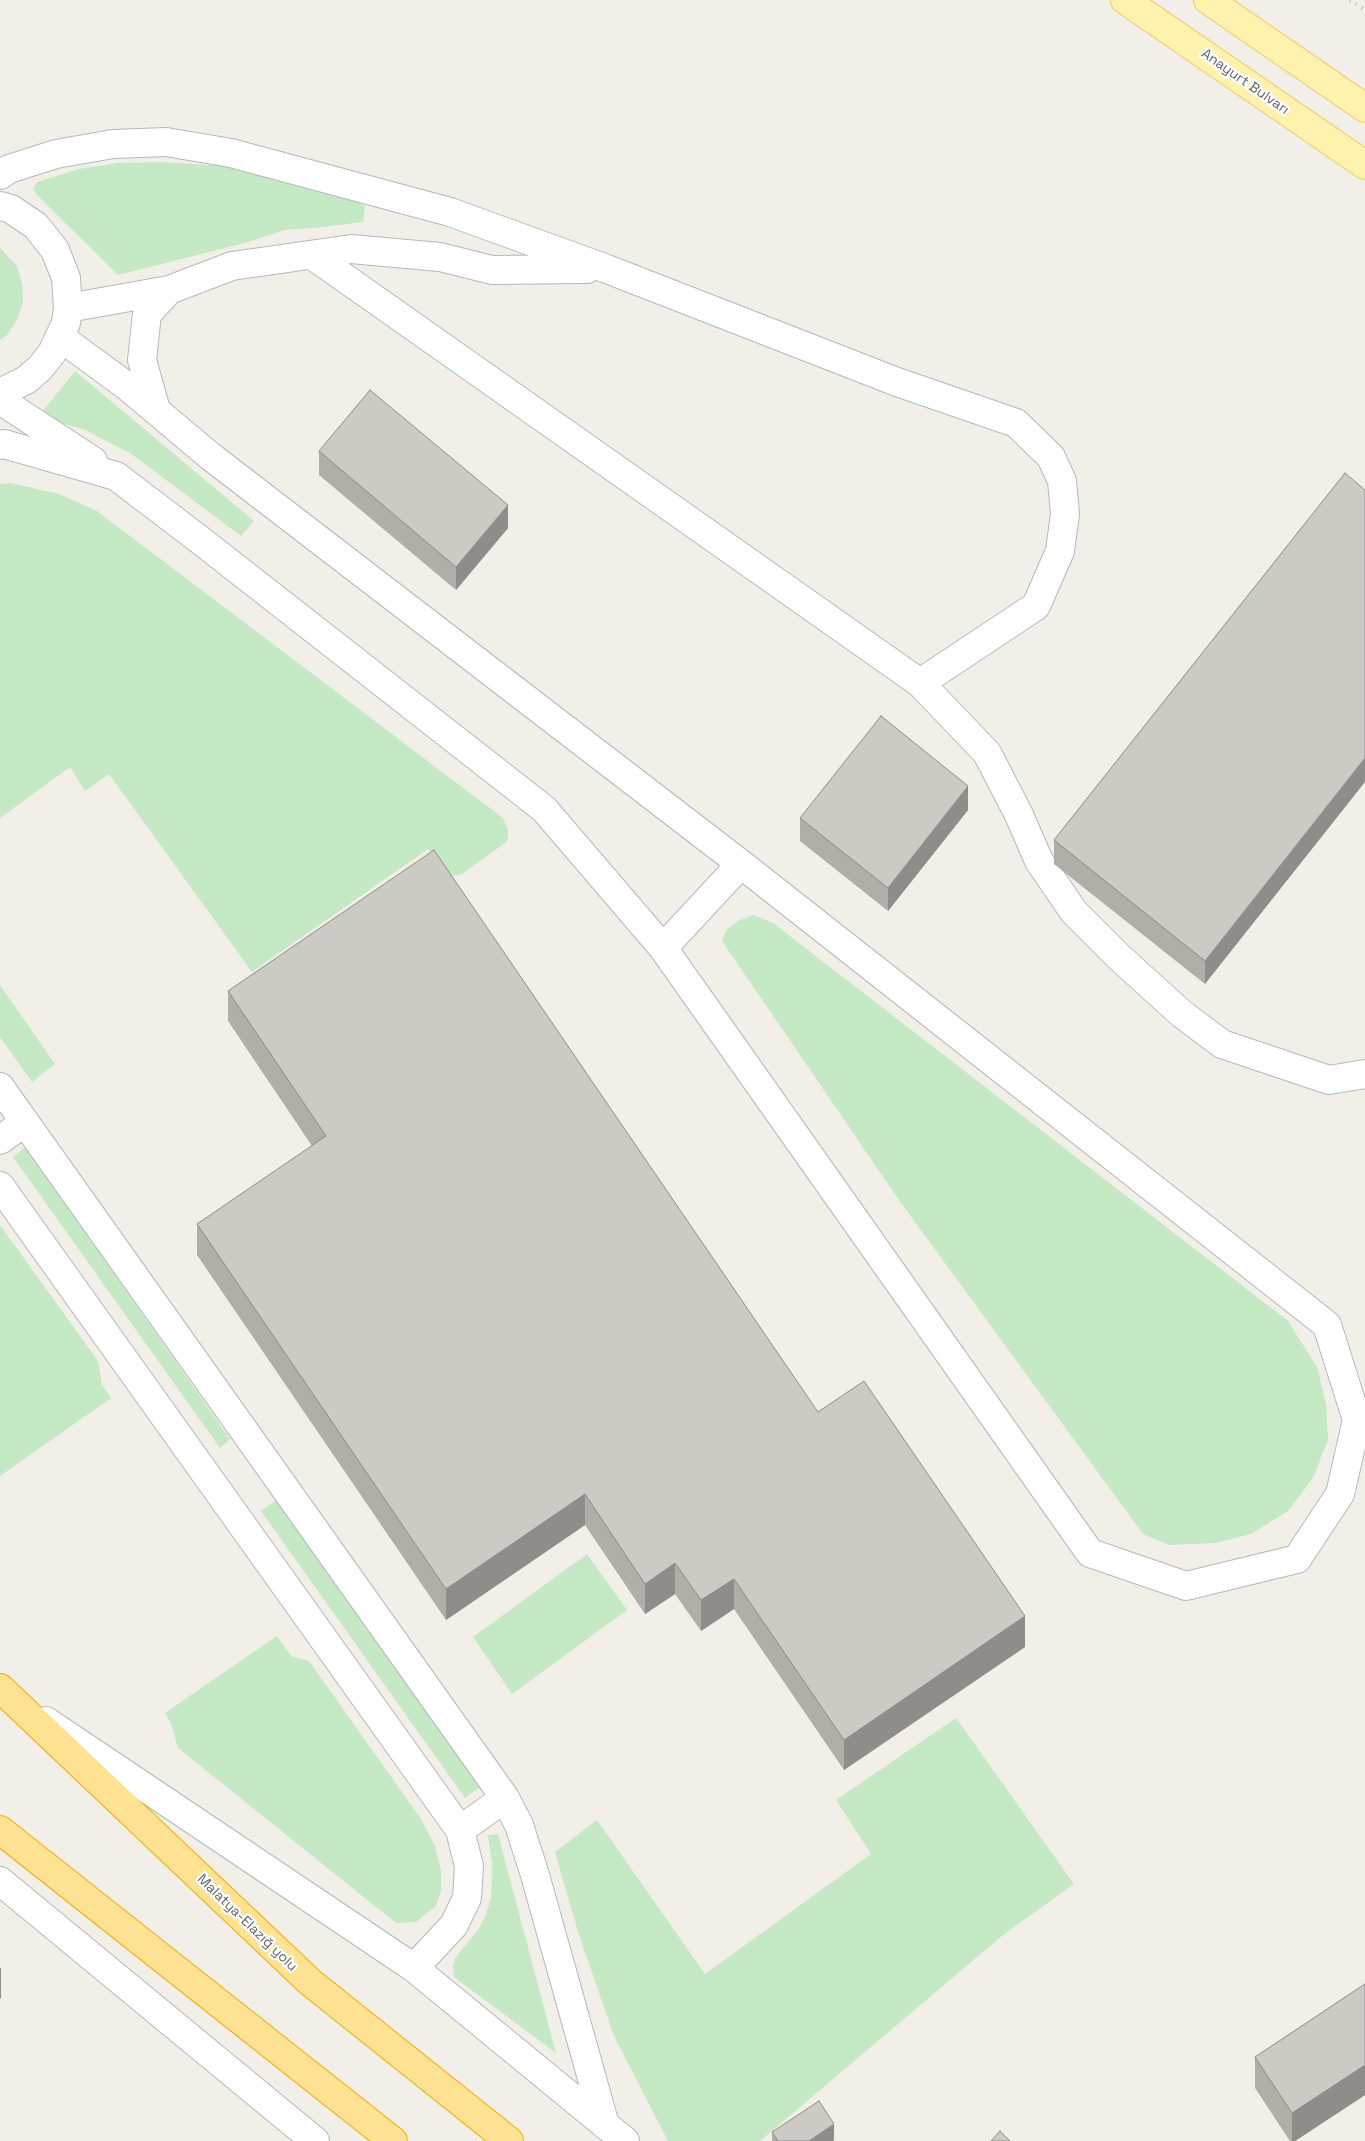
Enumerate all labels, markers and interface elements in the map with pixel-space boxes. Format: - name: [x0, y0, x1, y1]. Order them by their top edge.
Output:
- street label: Anayurt Bulvarı: [1198, 46, 1292, 118]
- street label: Malatya-Elazığ yolu: [194, 1871, 300, 1975]

